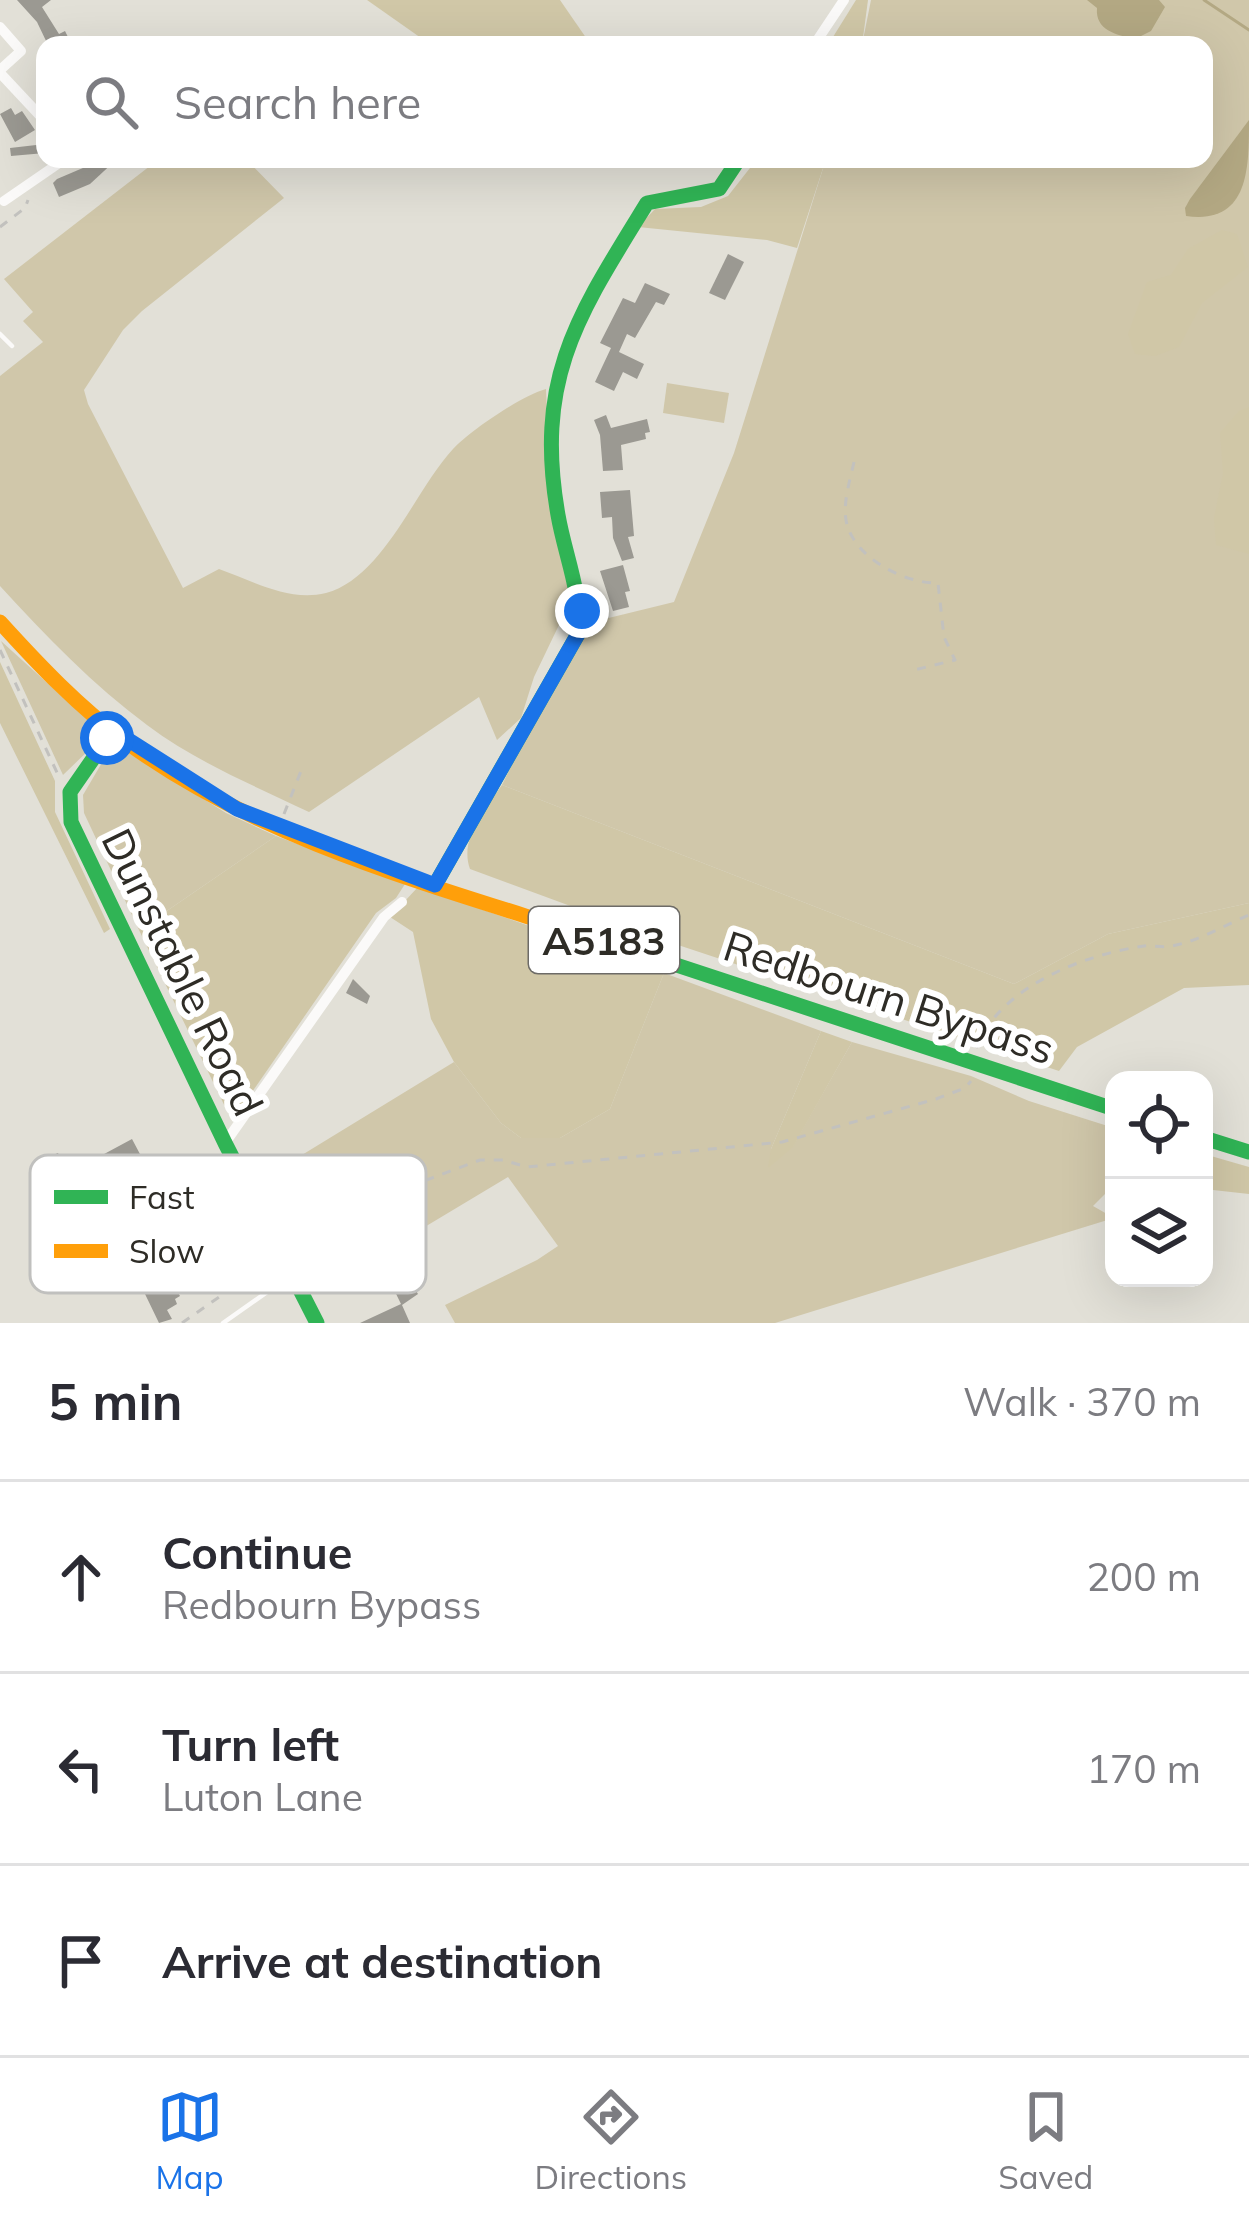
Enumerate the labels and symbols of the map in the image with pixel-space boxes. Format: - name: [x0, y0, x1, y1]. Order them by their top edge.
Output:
- route end: [555, 584, 609, 638]
- route start: [80, 711, 134, 765]
- street label: Dunstable Road: [91, 820, 275, 1124]
- road number: A5183: [529, 907, 679, 973]
- street label: Redbourn Bypass: [717, 919, 1061, 1075]
- legend: [30, 1155, 426, 1293]
- text: Fast: [129, 1176, 194, 1217]
- text: Slow: [129, 1230, 205, 1271]

